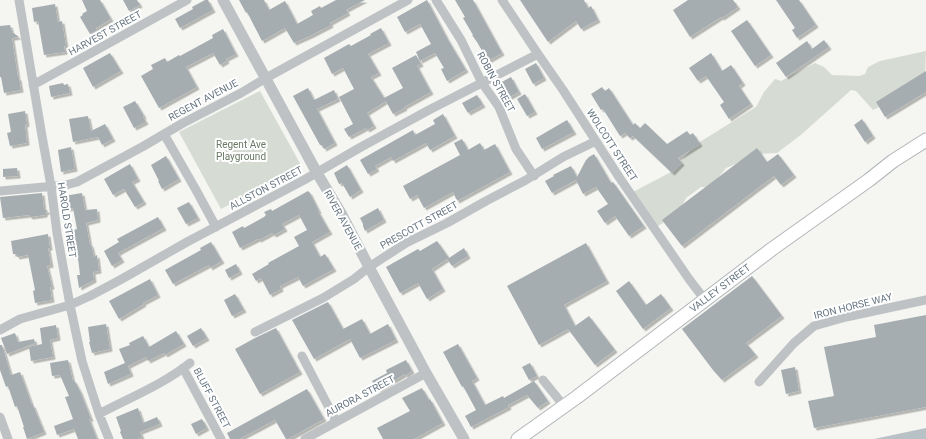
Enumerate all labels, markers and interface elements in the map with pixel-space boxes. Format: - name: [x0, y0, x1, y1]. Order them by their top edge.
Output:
- street label: HARVEST STREET: [67, 8, 143, 58]
- street label: ROBIN STREET: [475, 50, 517, 114]
- street label: REGENT AVENUE: [166, 77, 240, 123]
- street label: WOLCOTT STREET: [585, 107, 639, 183]
- park label: Regent Ave Playground: [216, 139, 266, 162]
- street label: ALLSTON STREET: [228, 164, 304, 212]
- street label: HAROLD STREET: [56, 181, 78, 259]
- street label: RIVER AVENUE: [322, 188, 364, 252]
- street label: PRESCOTT STREET: [378, 199, 460, 251]
- street label: VALLEY STREET: [688, 262, 752, 314]
- street label: IRON HORSE WAY: [813, 291, 893, 321]
- street label: BLUFF STREET: [191, 366, 233, 430]
- street label: AURORA STREET: [324, 373, 396, 419]

